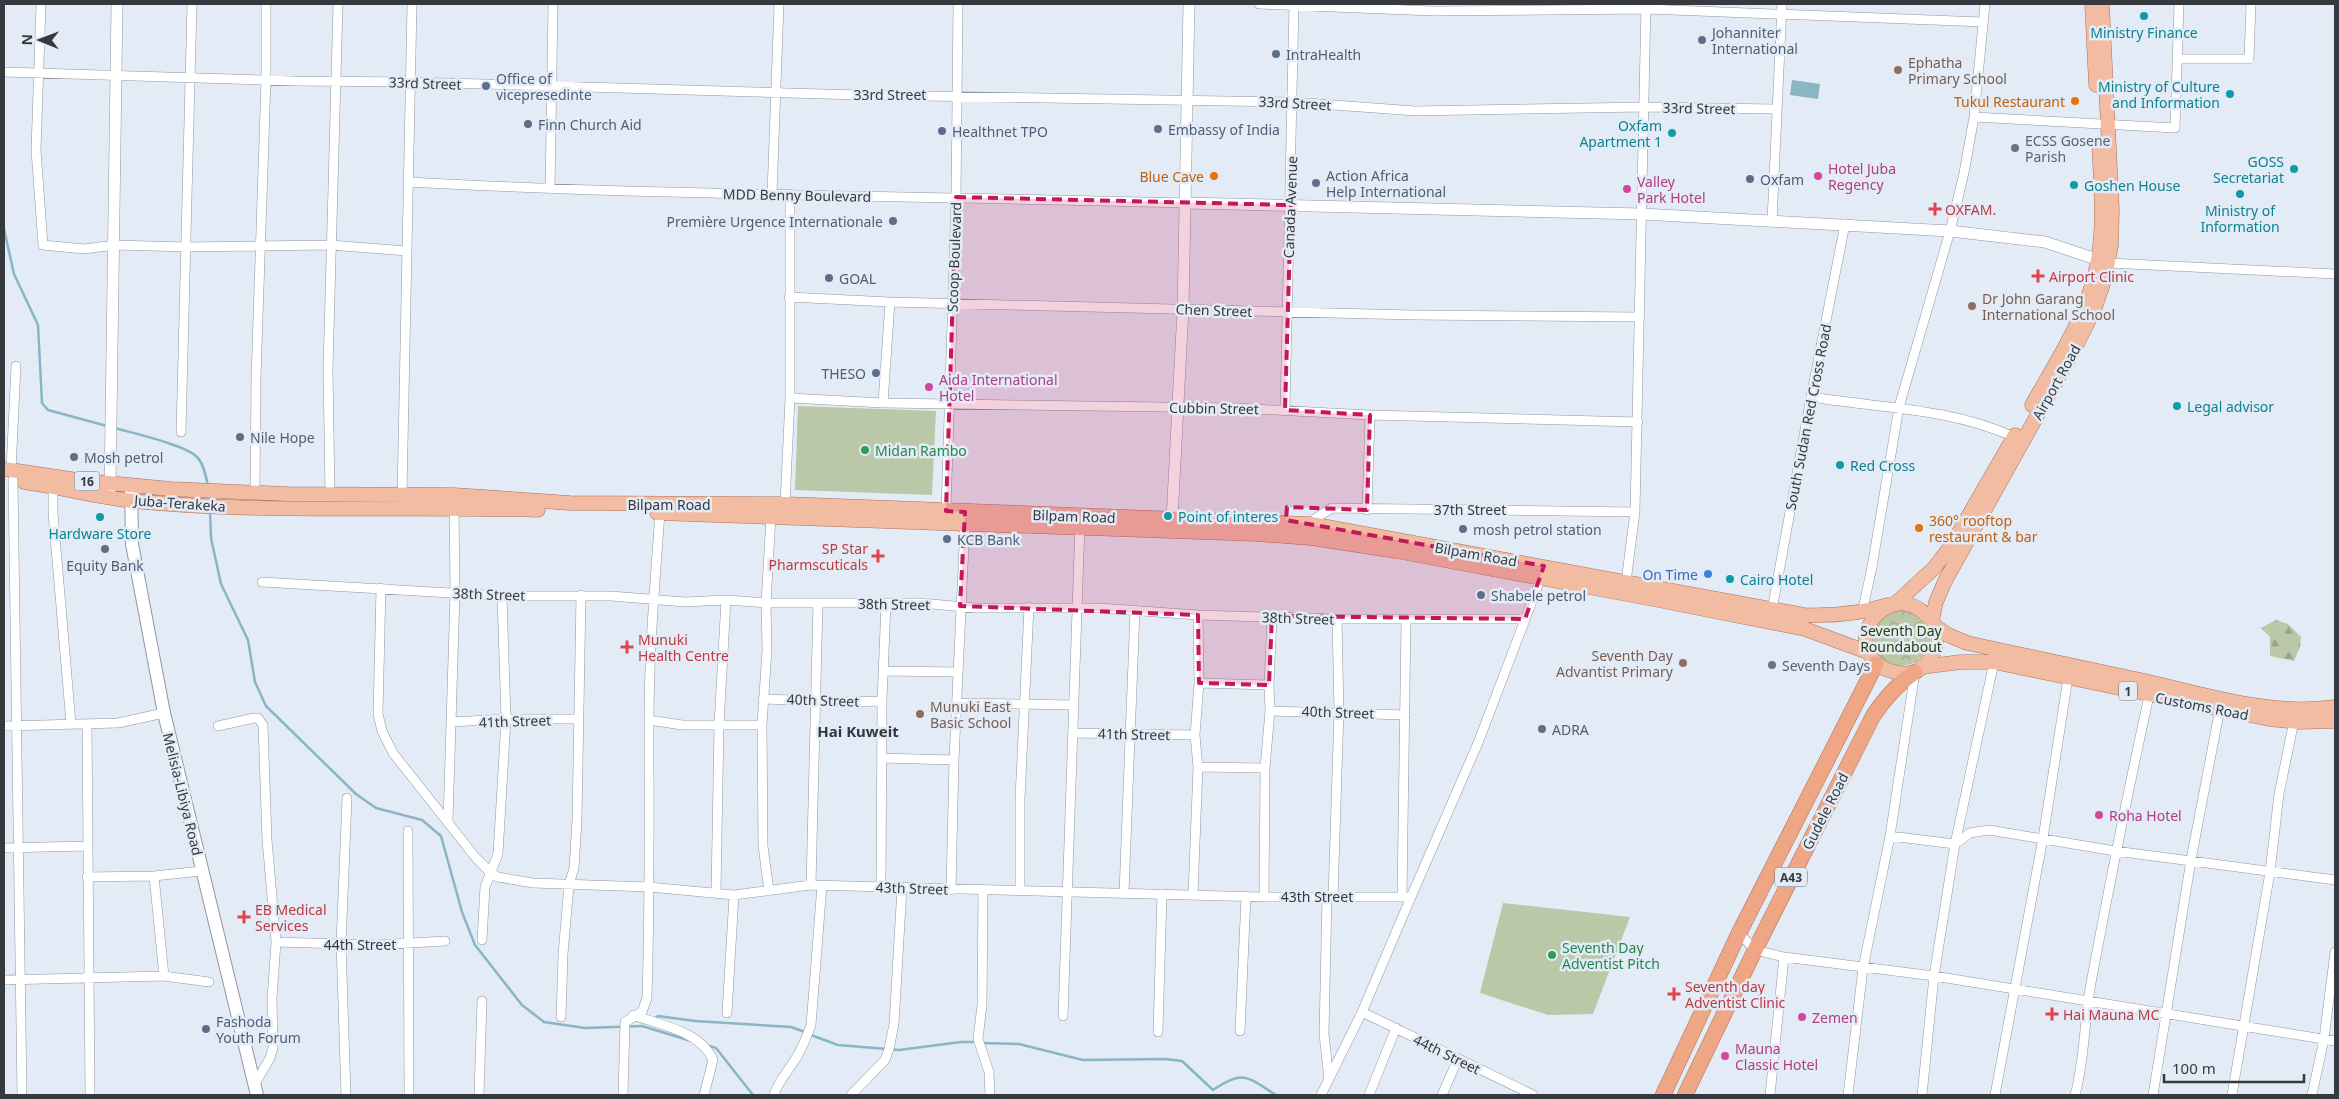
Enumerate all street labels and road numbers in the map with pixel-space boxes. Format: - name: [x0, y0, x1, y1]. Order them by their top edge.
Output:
- street label: 33rd Street: [388, 72, 462, 94]
- street label: 33rd Street: [854, 85, 926, 104]
- street label: 33rd Street: [1258, 92, 1332, 114]
- street label: 33rd Street: [1662, 98, 1736, 118]
- street label: Canada Avenue: [1279, 155, 1301, 259]
- street label: MDD Benny Boulevard: [723, 184, 871, 206]
- street label: Scoop Boulevard: [943, 202, 965, 312]
- street label: Chen Street: [1175, 299, 1253, 321]
- street label: South Sudan Red Cross Road: [1781, 322, 1835, 512]
- street label: Airport Road: [2027, 341, 2085, 423]
- street label: Cubbin Street: [1169, 398, 1259, 418]
- road number: 16: [74, 472, 100, 491]
- street label: Juba-Terakeka: [132, 490, 226, 516]
- street label: Bilpam Road: [627, 495, 711, 514]
- street label: 37th Street: [1434, 500, 1506, 519]
- street label: Bilpam Road: [1032, 505, 1116, 527]
- street label: Bilpam Road: [1433, 537, 1519, 571]
- street label: 38th Street: [452, 583, 526, 605]
- street label: 38th Street: [858, 594, 930, 614]
- street label: 38th Street: [1261, 607, 1335, 629]
- road number: 1: [2119, 681, 2137, 700]
- street label: Customs Road: [2154, 688, 2250, 724]
- street label: 40th Street: [786, 689, 860, 711]
- street label: 40th Street: [1301, 701, 1375, 723]
- street label: 41th Street: [478, 710, 552, 732]
- street label: 41th Street: [1098, 724, 1170, 744]
- street label: Melisia-Libiya Road: [159, 731, 207, 857]
- street label: Gudele Road: [1797, 769, 1853, 853]
- road number: A43: [1775, 868, 1807, 886]
- street label: 43th Street: [875, 877, 949, 899]
- street label: 43th Street: [1281, 887, 1353, 906]
- street label: 44th Street: [324, 935, 396, 954]
- street label: 44th Street: [1410, 1030, 1484, 1078]

